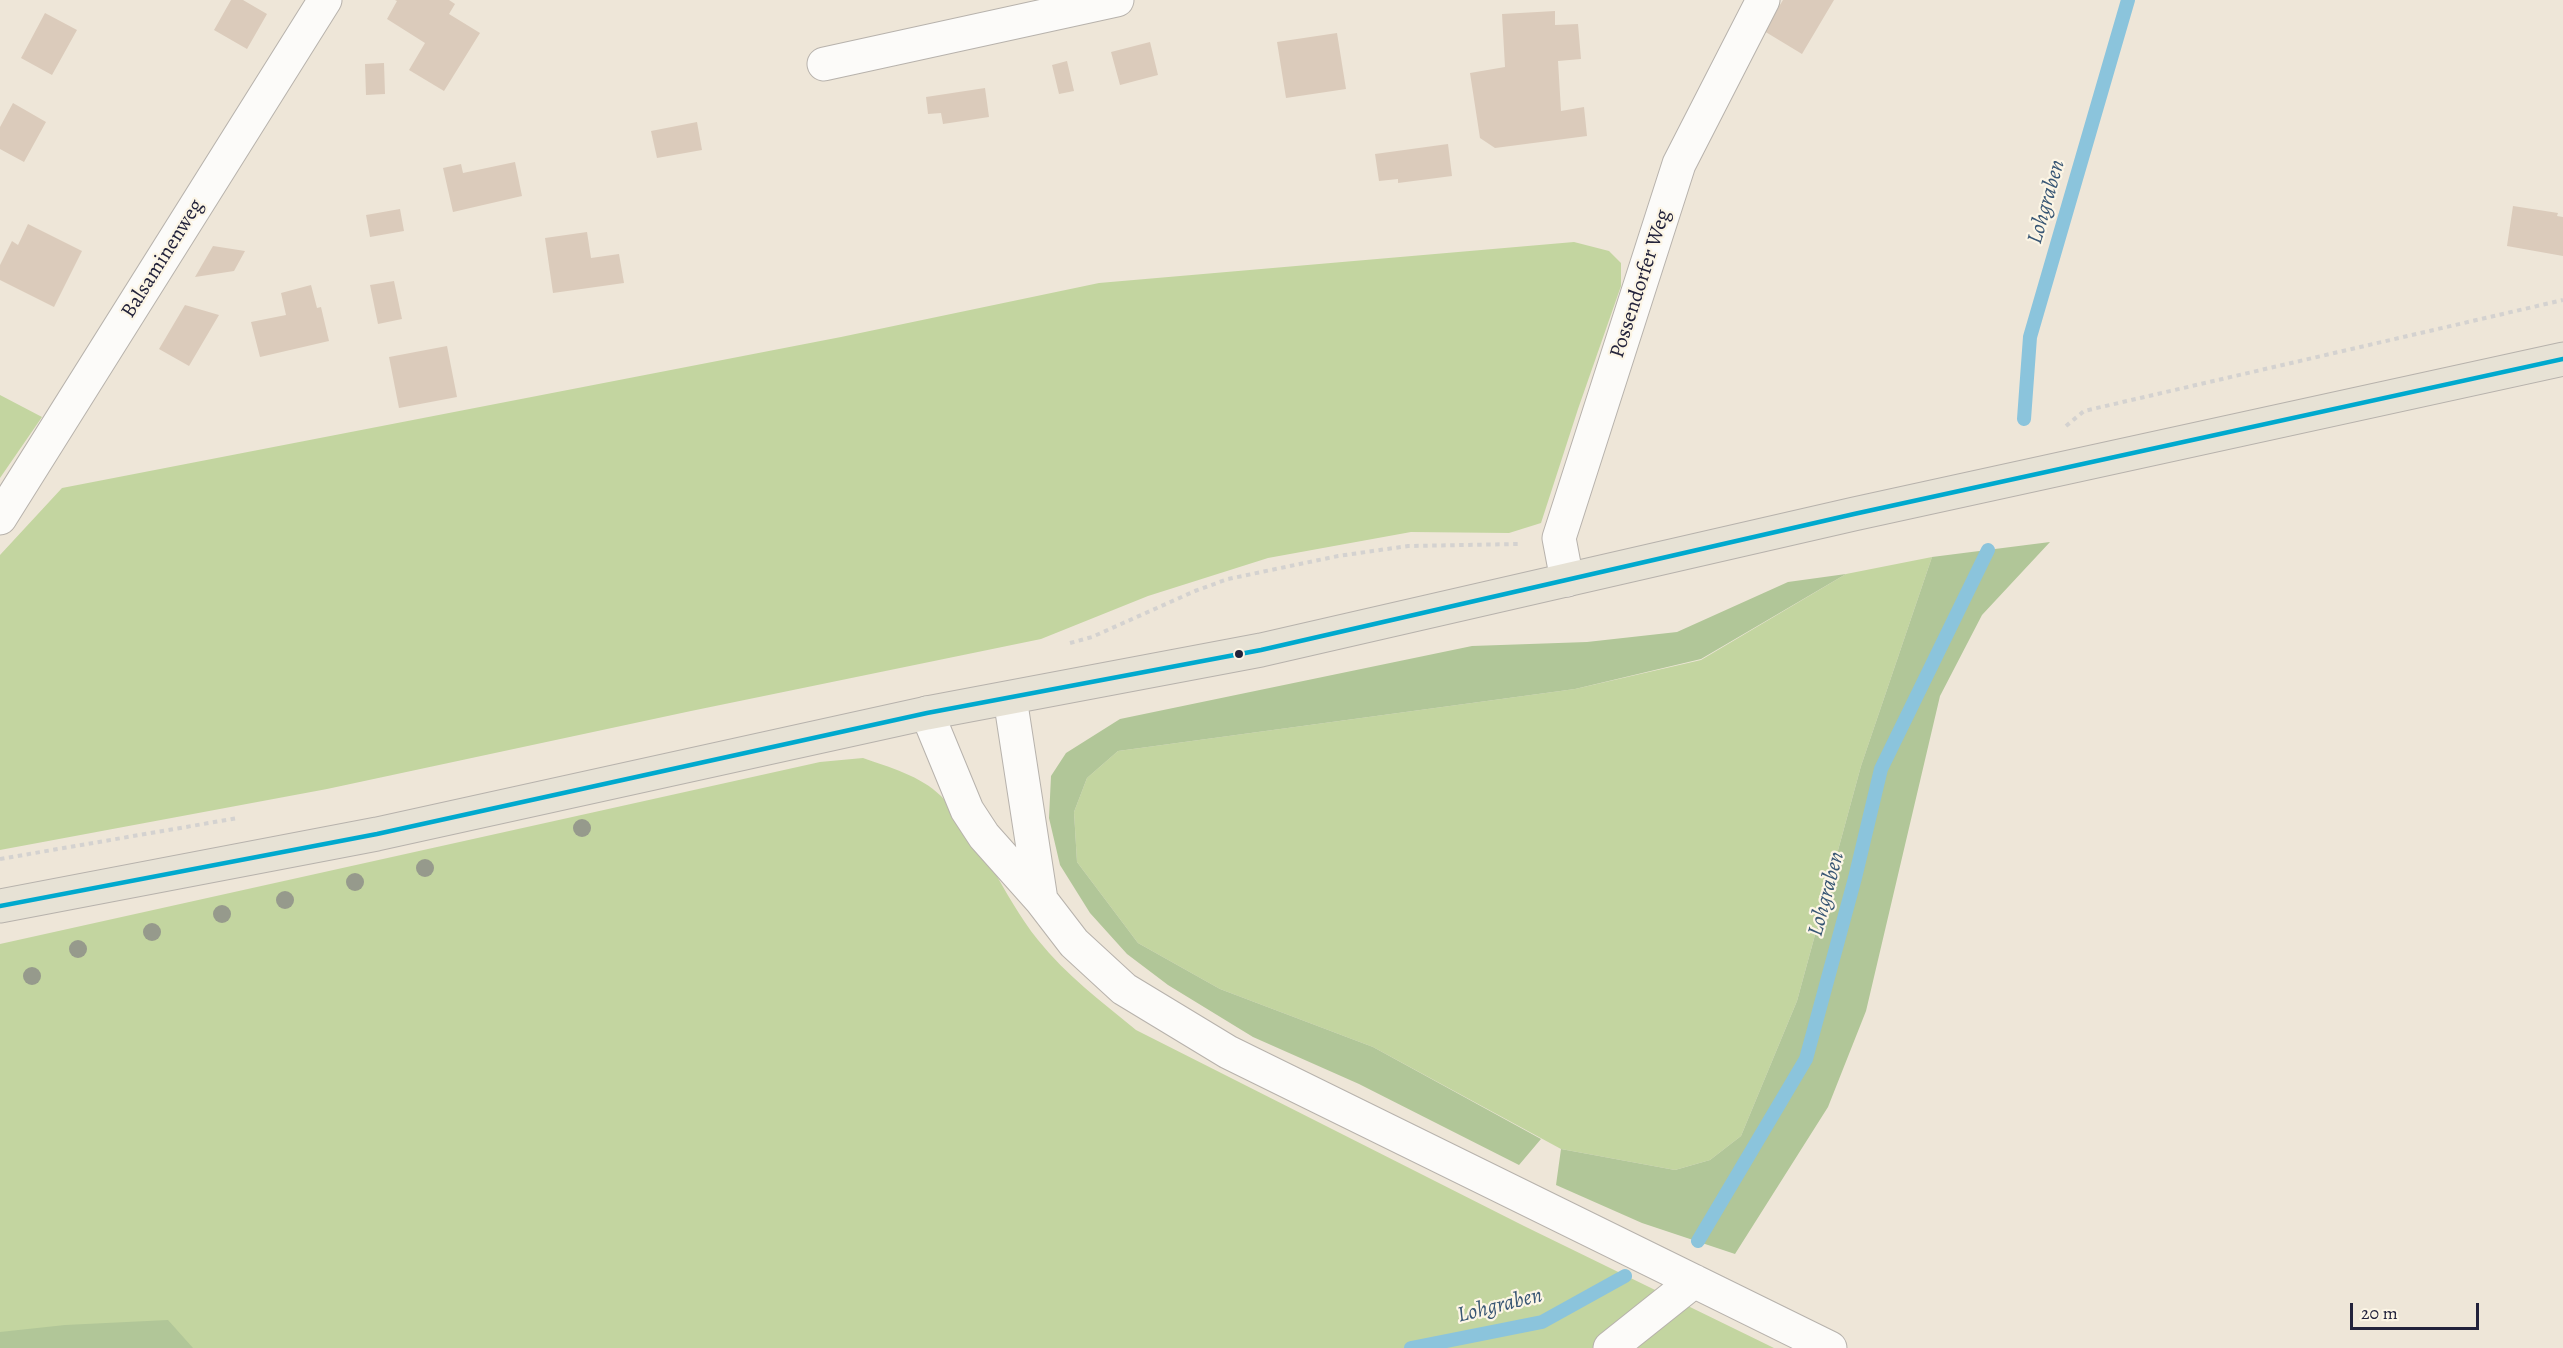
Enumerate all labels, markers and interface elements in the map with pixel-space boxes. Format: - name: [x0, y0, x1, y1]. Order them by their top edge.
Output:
- water label: Lohgraben: [2022, 157, 2072, 247]
- street label: Balsaminenweg: [116, 195, 210, 323]
- street label: Possendorfer Weg: [1605, 207, 1677, 361]
- unlabelled marker: [1233, 648, 1245, 660]
- water label: Lohgraben: [1803, 849, 1851, 939]
- water label: Lohgraben: [1455, 1283, 1545, 1329]
- scale bar: [2353, 1291, 2482, 1329]
- text: 20 m: [2361, 1301, 2398, 1325]

